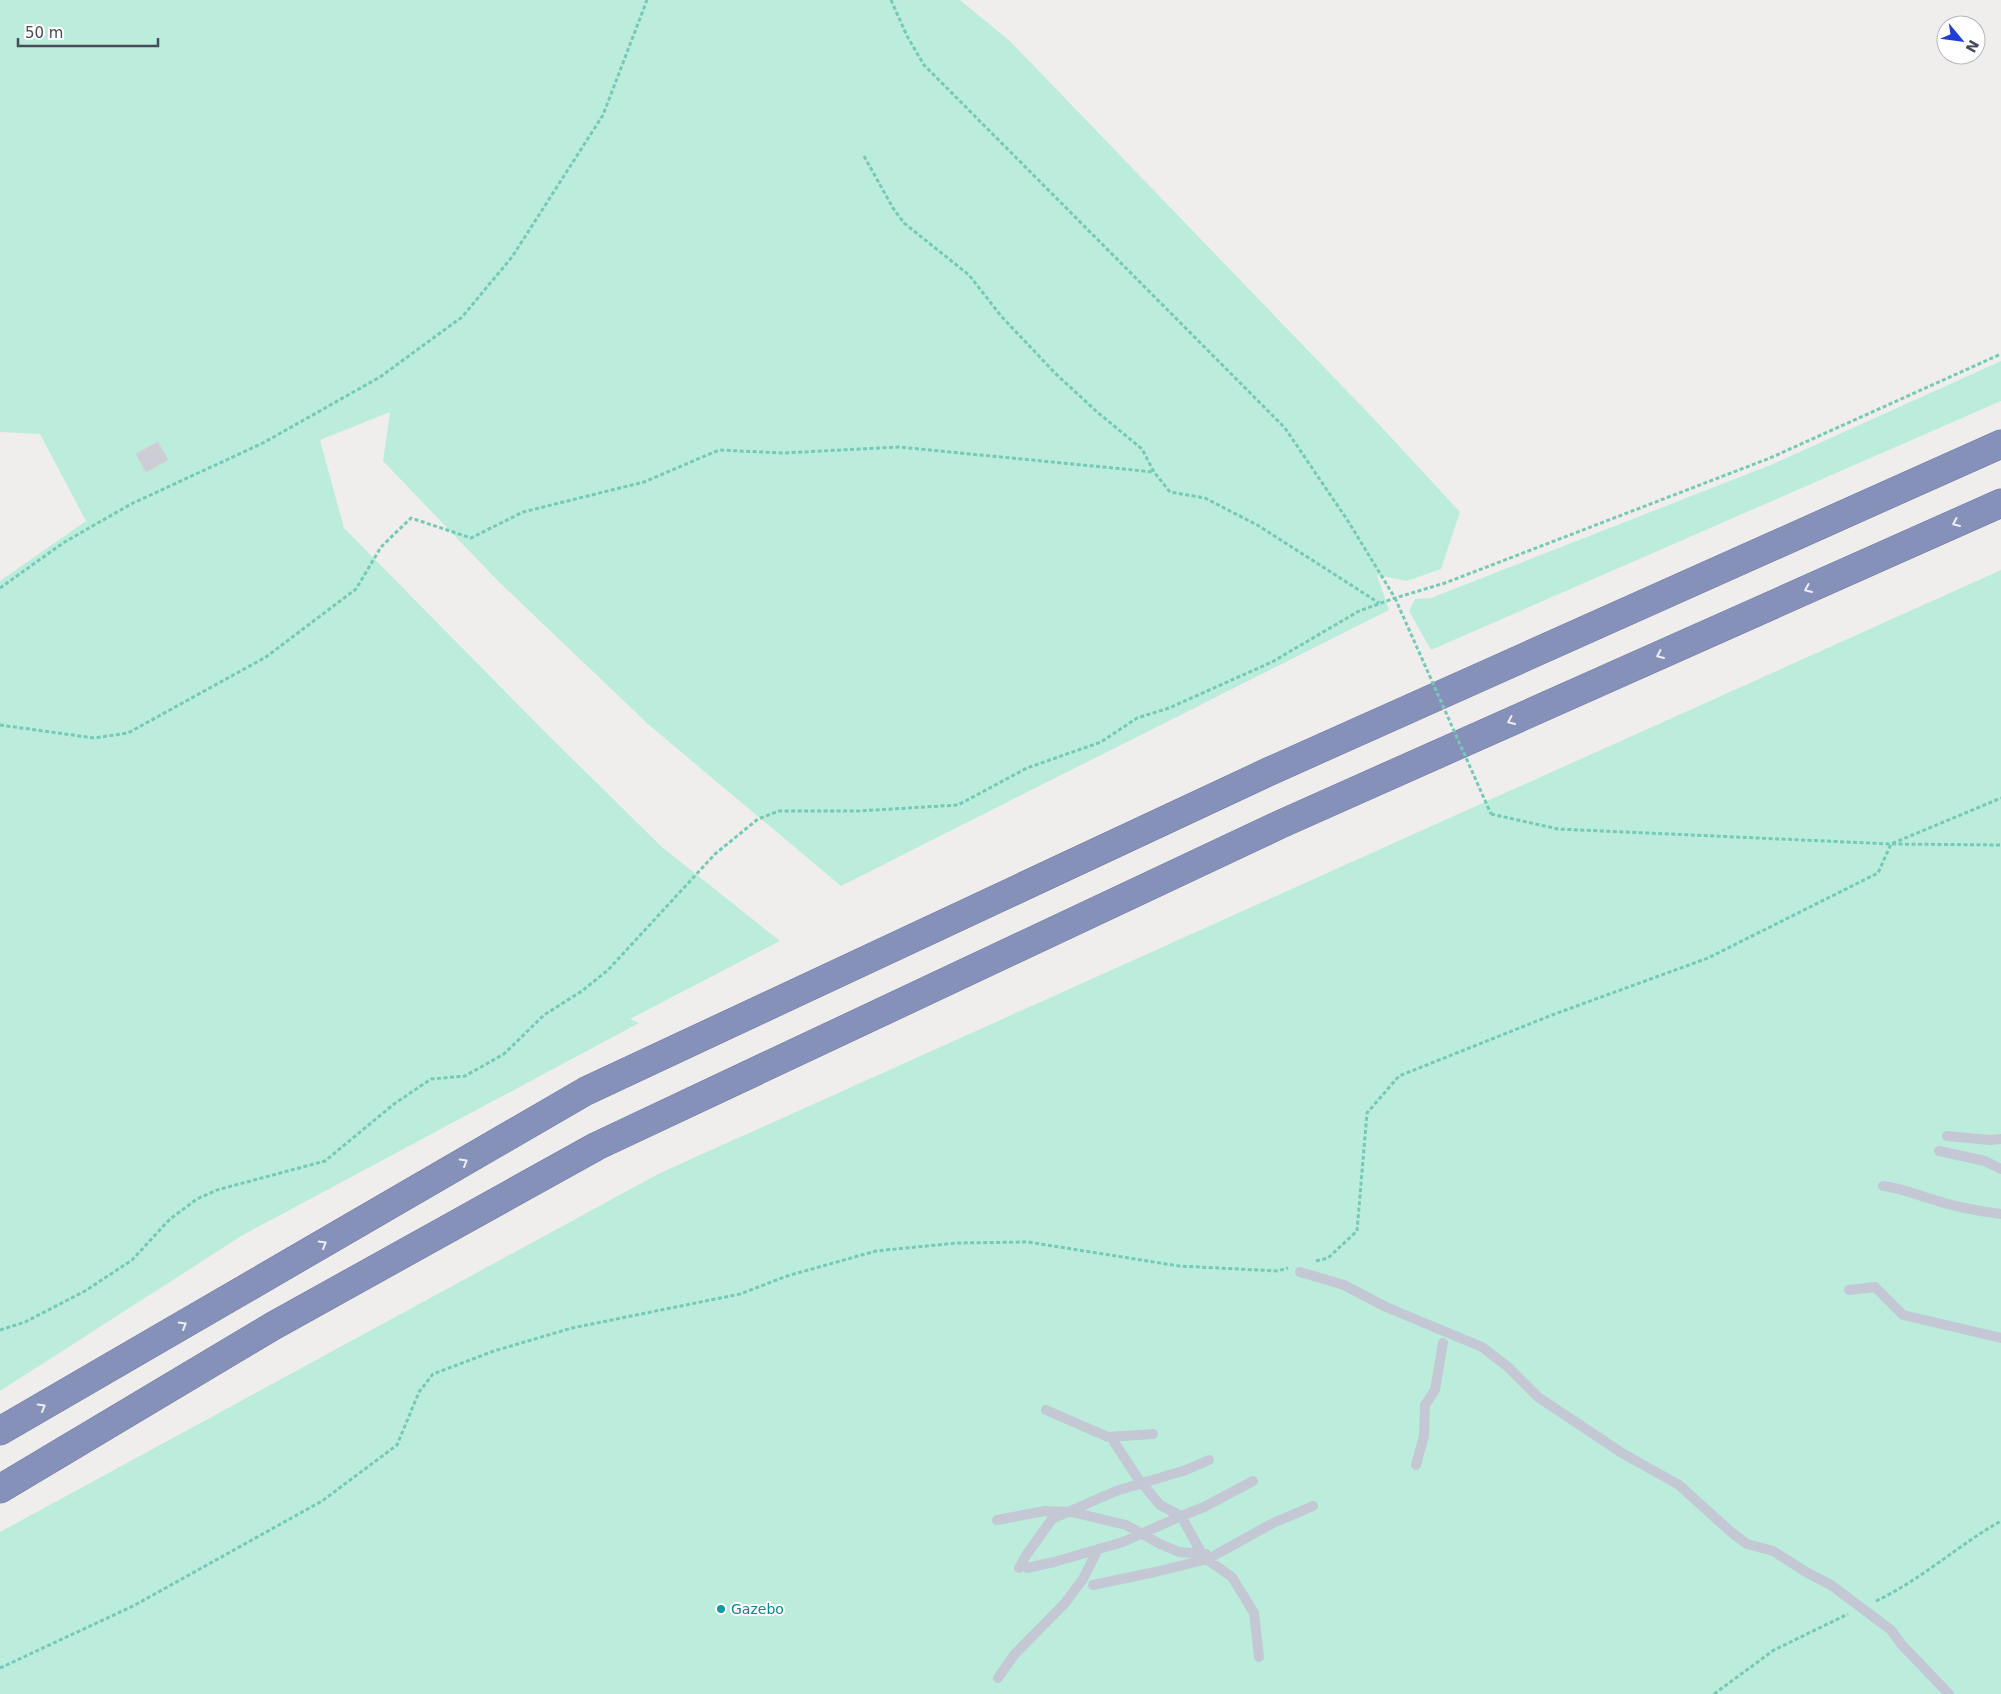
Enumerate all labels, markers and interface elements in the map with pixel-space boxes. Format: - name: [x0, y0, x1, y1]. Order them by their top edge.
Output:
- scale bar: [18, 15, 158, 47]
- north arrow: [1936, 15, 1986, 65]
- text: 50 m: [25, 24, 63, 42]
- text: N: [1963, 37, 1982, 55]
- one-way arrow: [1952, 516, 1961, 527]
- one-way arrow: [1804, 582, 1813, 593]
- one-way arrow: [1656, 648, 1665, 659]
- one-way arrow: [1507, 715, 1516, 726]
- one-way arrow: [458, 1158, 467, 1168]
- one-way arrow: [318, 1240, 327, 1250]
- one-way arrow: [177, 1322, 186, 1332]
- one-way arrow: [37, 1403, 46, 1413]
- place label: Gazebo: [731, 1601, 784, 1617]
- marker: Gazebo: [715, 1603, 727, 1615]

